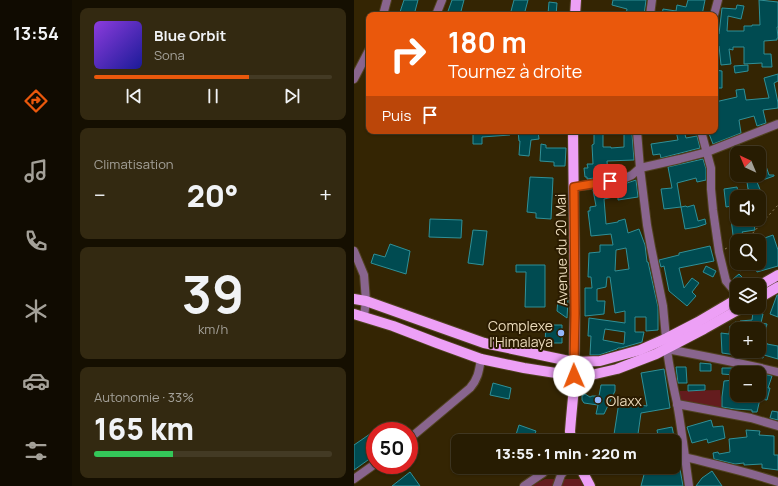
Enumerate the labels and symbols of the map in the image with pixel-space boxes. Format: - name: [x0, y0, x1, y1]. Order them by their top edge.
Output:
- north arrow: [730, 146, 766, 182]
- pin: [593, 164, 627, 198]
- street label: Avenue du 20 Mai: [551, 194, 571, 306]
- place label: Complexe l'Himalaya: [488, 316, 553, 351]
- marker: Complexe l'Himalaya: [556, 328, 566, 338]
- position arrow: [553, 355, 595, 397]
- place label: Olaxx: [606, 391, 643, 410]
- marker: Olaxx: [593, 395, 603, 405]
- speed limit sign: 50: [366, 422, 418, 474]

